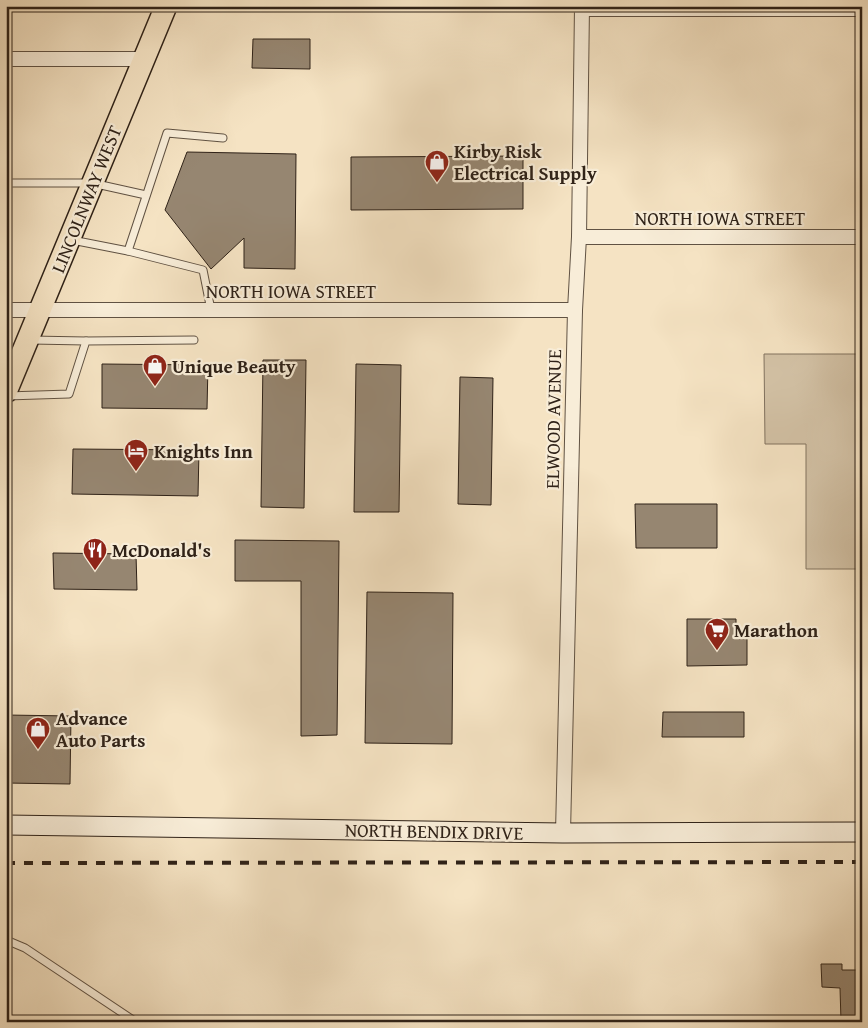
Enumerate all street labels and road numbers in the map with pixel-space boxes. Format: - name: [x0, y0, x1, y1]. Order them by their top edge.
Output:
- street label: LINCOLNWAY WEST: [44, 121, 128, 277]
- street label: NORTH IOWA STREET: [635, 204, 806, 232]
- street label: NORTH IOWA STREET: [206, 277, 377, 305]
- street label: ELWOOD AVENUE: [538, 349, 568, 489]
- street label: NORTH BENDIX DRIVE: [345, 815, 524, 847]

